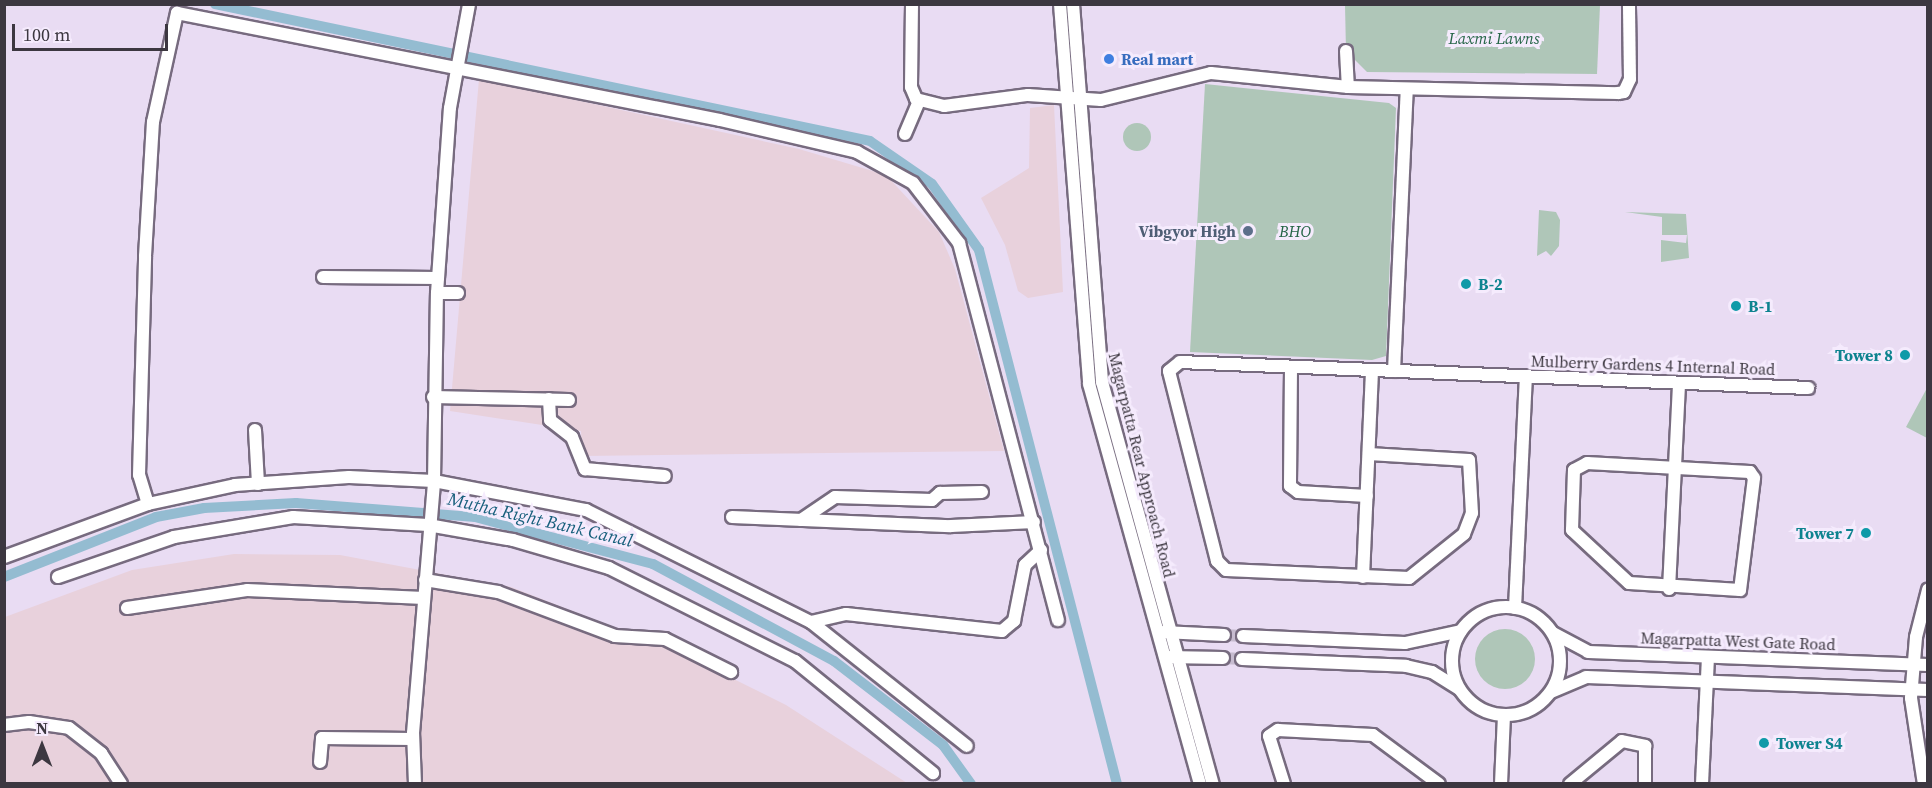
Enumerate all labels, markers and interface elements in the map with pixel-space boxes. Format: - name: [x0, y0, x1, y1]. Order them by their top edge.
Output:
- scale bar: [15, 12, 171, 50]
- text: 100 m: [23, 22, 70, 47]
- park label: Laxmi Lawns: [1449, 28, 1539, 48]
- place label: Real mart: [1121, 49, 1193, 69]
- marker: Real mart: [1102, 52, 1116, 66]
- place label: Vibgyor High: [1138, 221, 1236, 241]
- park label: BHO: [1279, 221, 1311, 241]
- marker: Vibgyor High: [1241, 224, 1255, 238]
- place label: B-2: [1478, 274, 1503, 294]
- marker: B-2: [1459, 277, 1473, 291]
- place label: B-1: [1748, 296, 1773, 316]
- marker: B-1: [1729, 299, 1743, 313]
- place label: Tower 8: [1835, 345, 1893, 365]
- marker: Tower 8: [1898, 348, 1912, 362]
- street label: Magarpatta Rear Approach Road: [1105, 351, 1179, 579]
- street label: Mulberry Gardens 4 Internal Road: [1531, 351, 1775, 379]
- water label: Mutha Right Bank Canal: [445, 488, 635, 552]
- place label: Tower 7: [1796, 523, 1854, 543]
- marker: Tower 7: [1859, 526, 1873, 540]
- street label: Magarpatta West Gate Road: [1640, 628, 1836, 654]
- north arrow: [12, 716, 72, 776]
- text: N: [36, 717, 48, 739]
- place label: Tower S4: [1776, 733, 1843, 753]
- marker: Tower S4: [1757, 736, 1771, 750]

